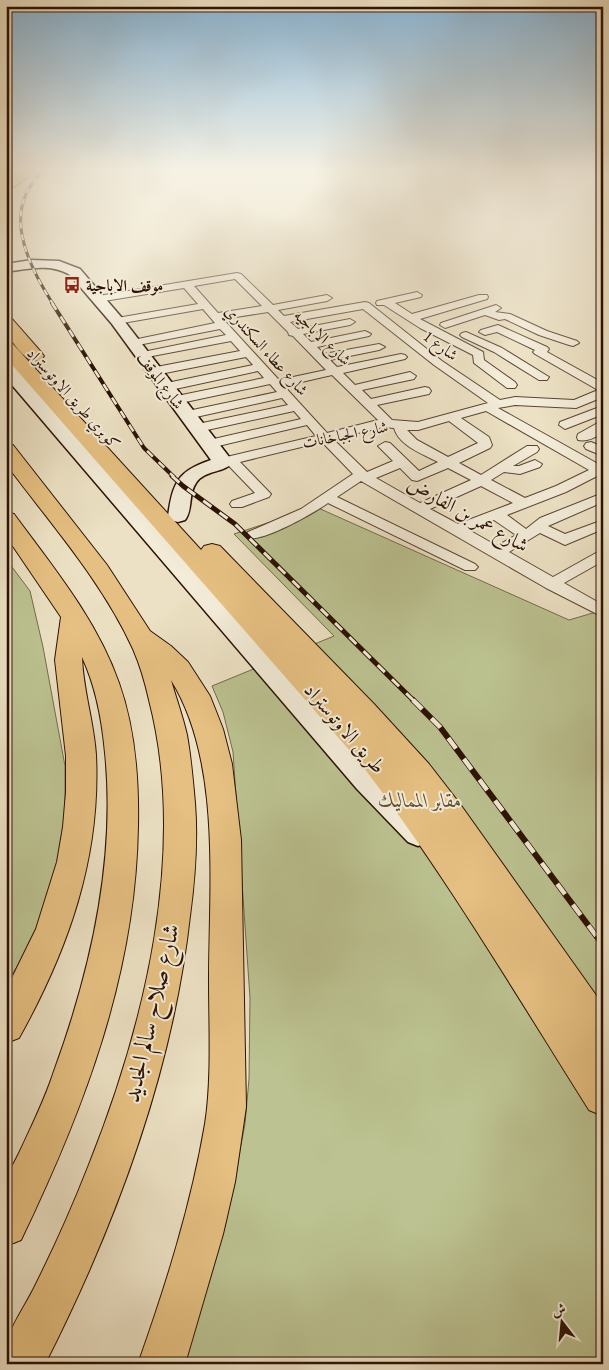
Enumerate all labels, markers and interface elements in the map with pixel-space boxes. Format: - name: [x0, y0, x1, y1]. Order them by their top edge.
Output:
- bus stop icon: موقف الاباجية: [62, 275, 82, 295]
- place label: موقف الاباجية: [86, 275, 163, 296]
- street label: شارع عطاء السكندري: [218, 301, 313, 402]
- street label: شارع الاباجيه: [287, 305, 356, 372]
- street label: شارع 1: [417, 325, 462, 368]
- street label: كوبري طريق الاوتوستراد: [21, 343, 125, 455]
- street label: شارع الموقف: [130, 347, 189, 415]
- street label: شارع الجباخانات: [300, 416, 390, 456]
- street label: شارع عمر بن الفارض: [400, 470, 533, 562]
- street label: طريق الاوتوستراد: [298, 677, 392, 779]
- park label: مقابر المماليك: [378, 787, 462, 813]
- street label: شارع صلاح سالم الجديد: [115, 921, 192, 1107]
- north arrow: [536, 1298, 586, 1348]
- text: ش: [549, 1299, 568, 1320]

